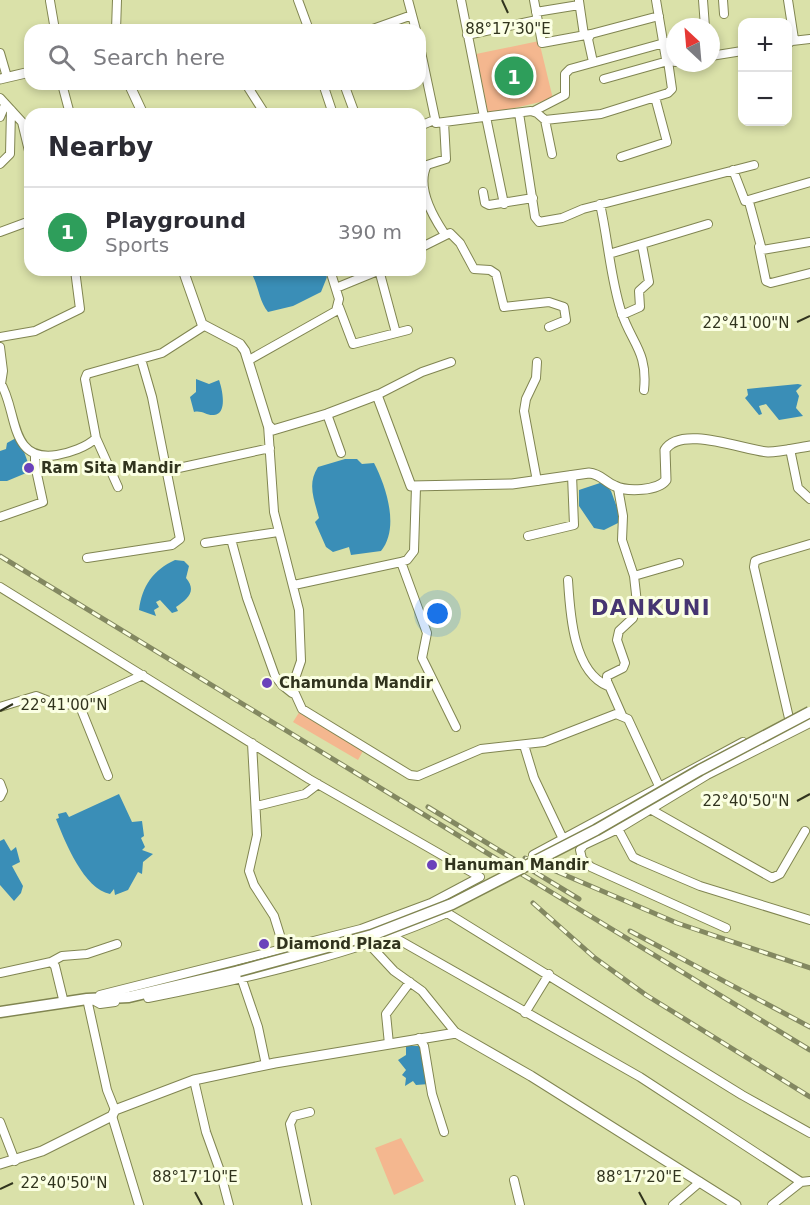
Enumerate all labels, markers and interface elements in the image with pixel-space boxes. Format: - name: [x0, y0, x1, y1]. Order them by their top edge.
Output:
- north arrow: [666, 18, 720, 72]
- map controls: [738, 18, 792, 126]
- button: +: [738, 18, 792, 72]
- text: 88°17'30"E: [465, 20, 551, 38]
- search box: [24, 24, 426, 90]
- icon: search: [45, 41, 78, 74]
- text: Search here: [93, 45, 225, 70]
- pin: 1: [494, 54, 534, 98]
- button: −: [738, 72, 792, 126]
- text: Nearby: [48, 132, 153, 162]
- text: Playground: [105, 208, 246, 233]
- text: 1: [61, 220, 74, 244]
- text: 390 m: [338, 220, 402, 244]
- text: Sports: [105, 233, 169, 257]
- text: 22°41'00"N: [702, 314, 790, 332]
- place label: Ram Sita Mandir: [41, 459, 182, 477]
- marker: Ram Sita Mandir: [22, 461, 36, 475]
- district label: DANKUNI: [591, 596, 711, 620]
- your location: [423, 599, 452, 628]
- place label: Chamunda Mandir: [279, 674, 433, 692]
- marker: Chamunda Mandir: [260, 676, 274, 690]
- text: 22°41'00"N: [20, 696, 108, 714]
- text: 22°40'50"N: [702, 792, 790, 810]
- place label: Hanuman Mandir: [444, 856, 589, 874]
- marker: Hanuman Mandir: [425, 858, 439, 872]
- place label: Diamond Plaza: [276, 935, 401, 953]
- marker: Diamond Plaza: [257, 937, 271, 951]
- text: 88°17'10"E: [152, 1168, 238, 1186]
- text: 88°17'20"E: [596, 1168, 682, 1186]
- text: 22°40'50"N: [20, 1174, 108, 1192]

